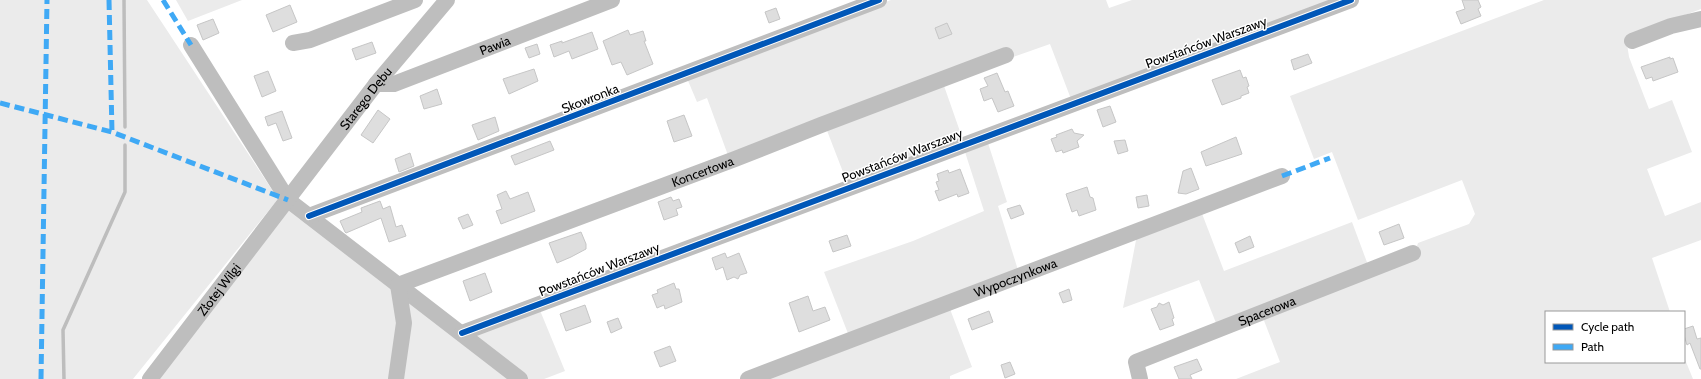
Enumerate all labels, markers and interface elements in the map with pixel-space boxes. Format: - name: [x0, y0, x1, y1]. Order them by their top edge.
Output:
- street label: Powstańców Warszawy: [1143, 12, 1269, 71]
- street label: Pawia: [477, 32, 513, 58]
- street label: Starego Dębu: [336, 63, 395, 133]
- street label: Skowronka: [559, 80, 622, 116]
- street label: Powstańców Warszawy: [839, 124, 965, 185]
- street label: Koncertowa: [669, 152, 736, 190]
- street label: Powstańców Warszawy: [536, 238, 662, 299]
- street label: Wypoczynkowa: [972, 254, 1060, 300]
- street label: Złotej Wilgi: [194, 260, 244, 319]
- street label: Spacerowa: [1236, 292, 1298, 329]
- legend: [1545, 311, 1685, 363]
- text: Cycle path: [1581, 319, 1634, 334]
- text: Path: [1581, 339, 1604, 354]

